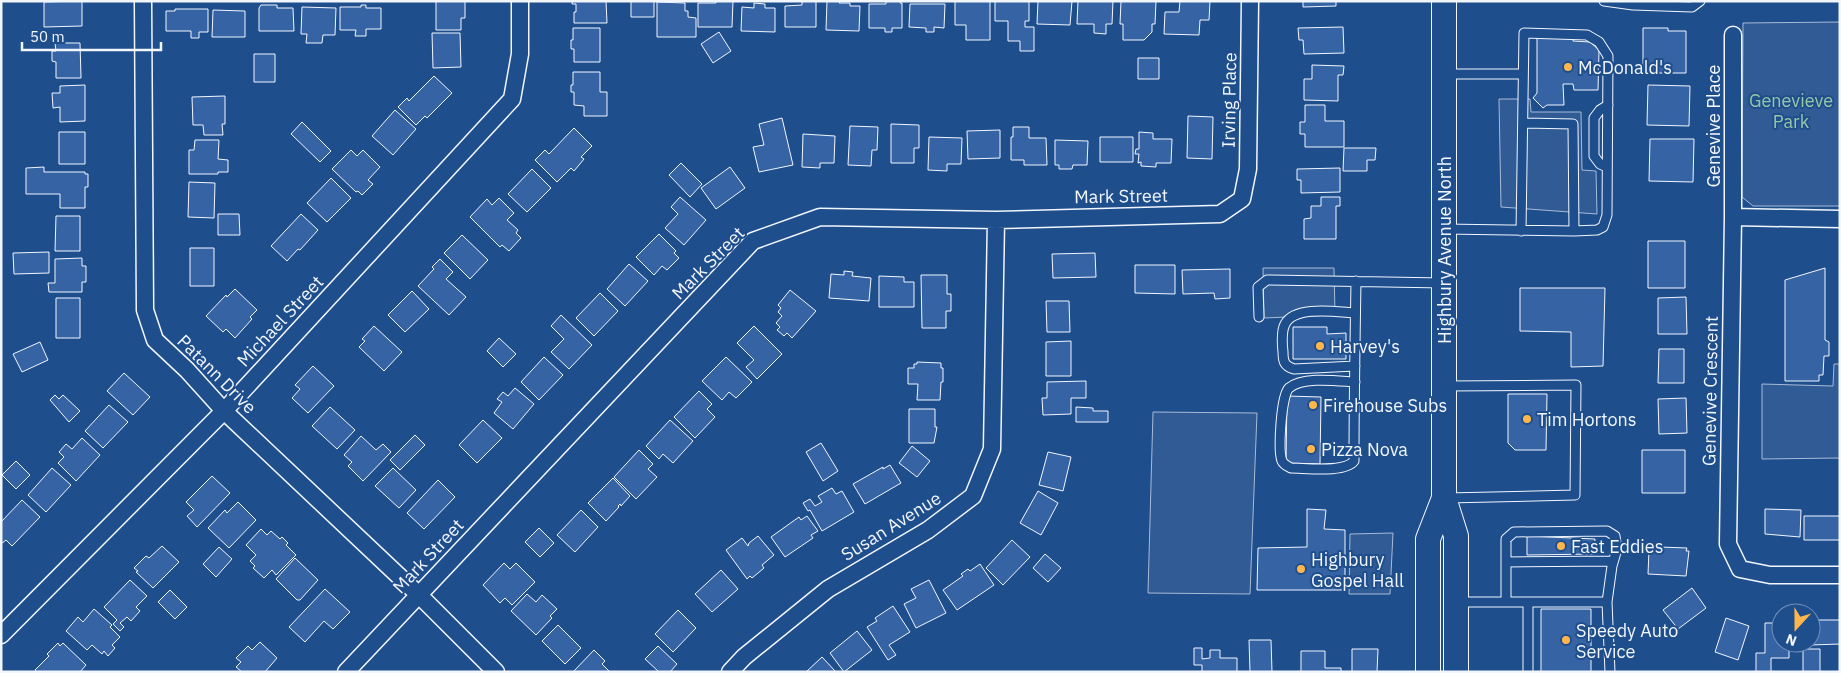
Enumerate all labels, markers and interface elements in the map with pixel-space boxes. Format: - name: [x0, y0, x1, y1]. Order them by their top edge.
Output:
- scale bar: [22, 20, 161, 52]
- text: 50 m: [30, 27, 65, 46]
- street label: Irving Place: [1217, 52, 1241, 148]
- place label: McDonald's: [1578, 56, 1672, 79]
- marker: McDonald's: [1562, 61, 1574, 73]
- street label: Genevive Place: [1702, 64, 1725, 187]
- park label: Genevieve Park: [1749, 89, 1833, 133]
- street label: Highbury Avenue North: [1433, 156, 1456, 344]
- street label: Mark Street: [1074, 184, 1168, 208]
- street label: Mark Street: [667, 222, 749, 304]
- street label: Michael Street: [232, 271, 328, 371]
- street label: Genevive Crescent: [1697, 316, 1723, 466]
- street label: Patann Drive: [173, 330, 262, 419]
- place label: Harvey's: [1330, 335, 1400, 358]
- marker: Harvey's: [1314, 340, 1326, 352]
- place label: Firehouse Subs: [1323, 394, 1447, 417]
- marker: Firehouse Subs: [1307, 399, 1319, 411]
- place label: Tim Hortons: [1537, 408, 1637, 431]
- marker: Tim Hortons: [1521, 413, 1533, 425]
- place label: Pizza Nova: [1321, 438, 1408, 461]
- marker: Pizza Nova: [1305, 443, 1317, 455]
- street label: Susan Avenue: [837, 486, 945, 566]
- street label: Mark Street: [388, 514, 468, 598]
- place label: Fast Eddies: [1571, 535, 1664, 558]
- marker: Fast Eddies: [1555, 540, 1567, 552]
- place label: Highbury Gospel Hall: [1311, 548, 1404, 592]
- marker: Highbury Gospel Hall: [1295, 563, 1307, 575]
- north arrow: [1771, 603, 1821, 653]
- place label: Speedy Auto Service: [1576, 619, 1678, 663]
- text: N: [1783, 630, 1799, 650]
- marker: Speedy Auto Service: [1560, 634, 1572, 646]

